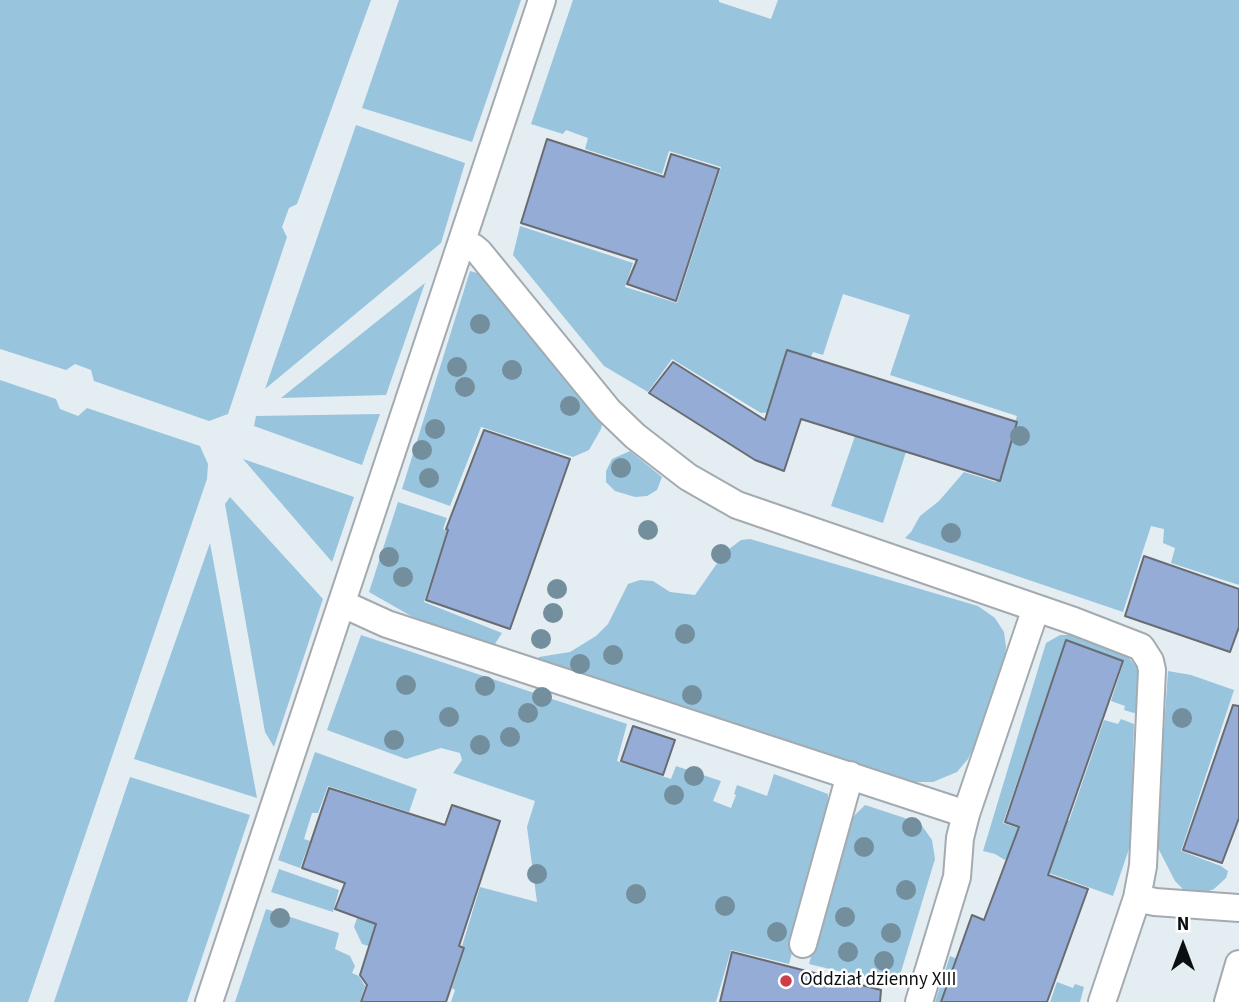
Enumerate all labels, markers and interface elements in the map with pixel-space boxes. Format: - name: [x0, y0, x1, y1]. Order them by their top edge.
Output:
- north arrow: [1148, 911, 1218, 981]
- text: N: [1177, 911, 1189, 938]
- place label: Oddział dzienny XIII: [800, 970, 956, 992]
- marker: Oddział dzienny XIII: [778, 973, 794, 989]

